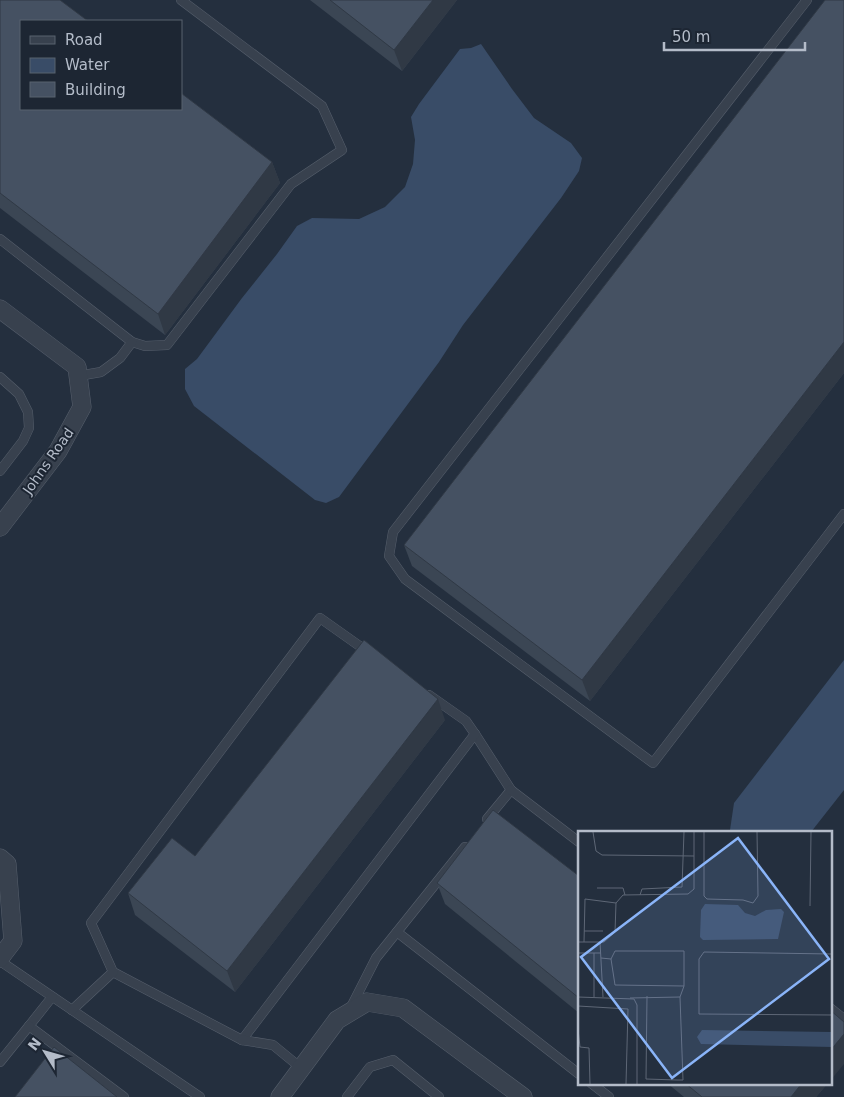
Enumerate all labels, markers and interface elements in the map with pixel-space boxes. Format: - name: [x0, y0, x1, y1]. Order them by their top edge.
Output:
- legend: [20, 20, 182, 110]
- scale bar: [664, 20, 805, 52]
- text: 50 m: [672, 28, 710, 46]
- text: Road: [65, 31, 103, 49]
- text: Water: [65, 56, 110, 74]
- text: Building: [65, 81, 126, 99]
- street label: Johns Road: [19, 425, 77, 498]
- inset map: [578, 831, 832, 1084]
- north arrow: [20, 1027, 70, 1077]
- text: N: [25, 1035, 45, 1054]

